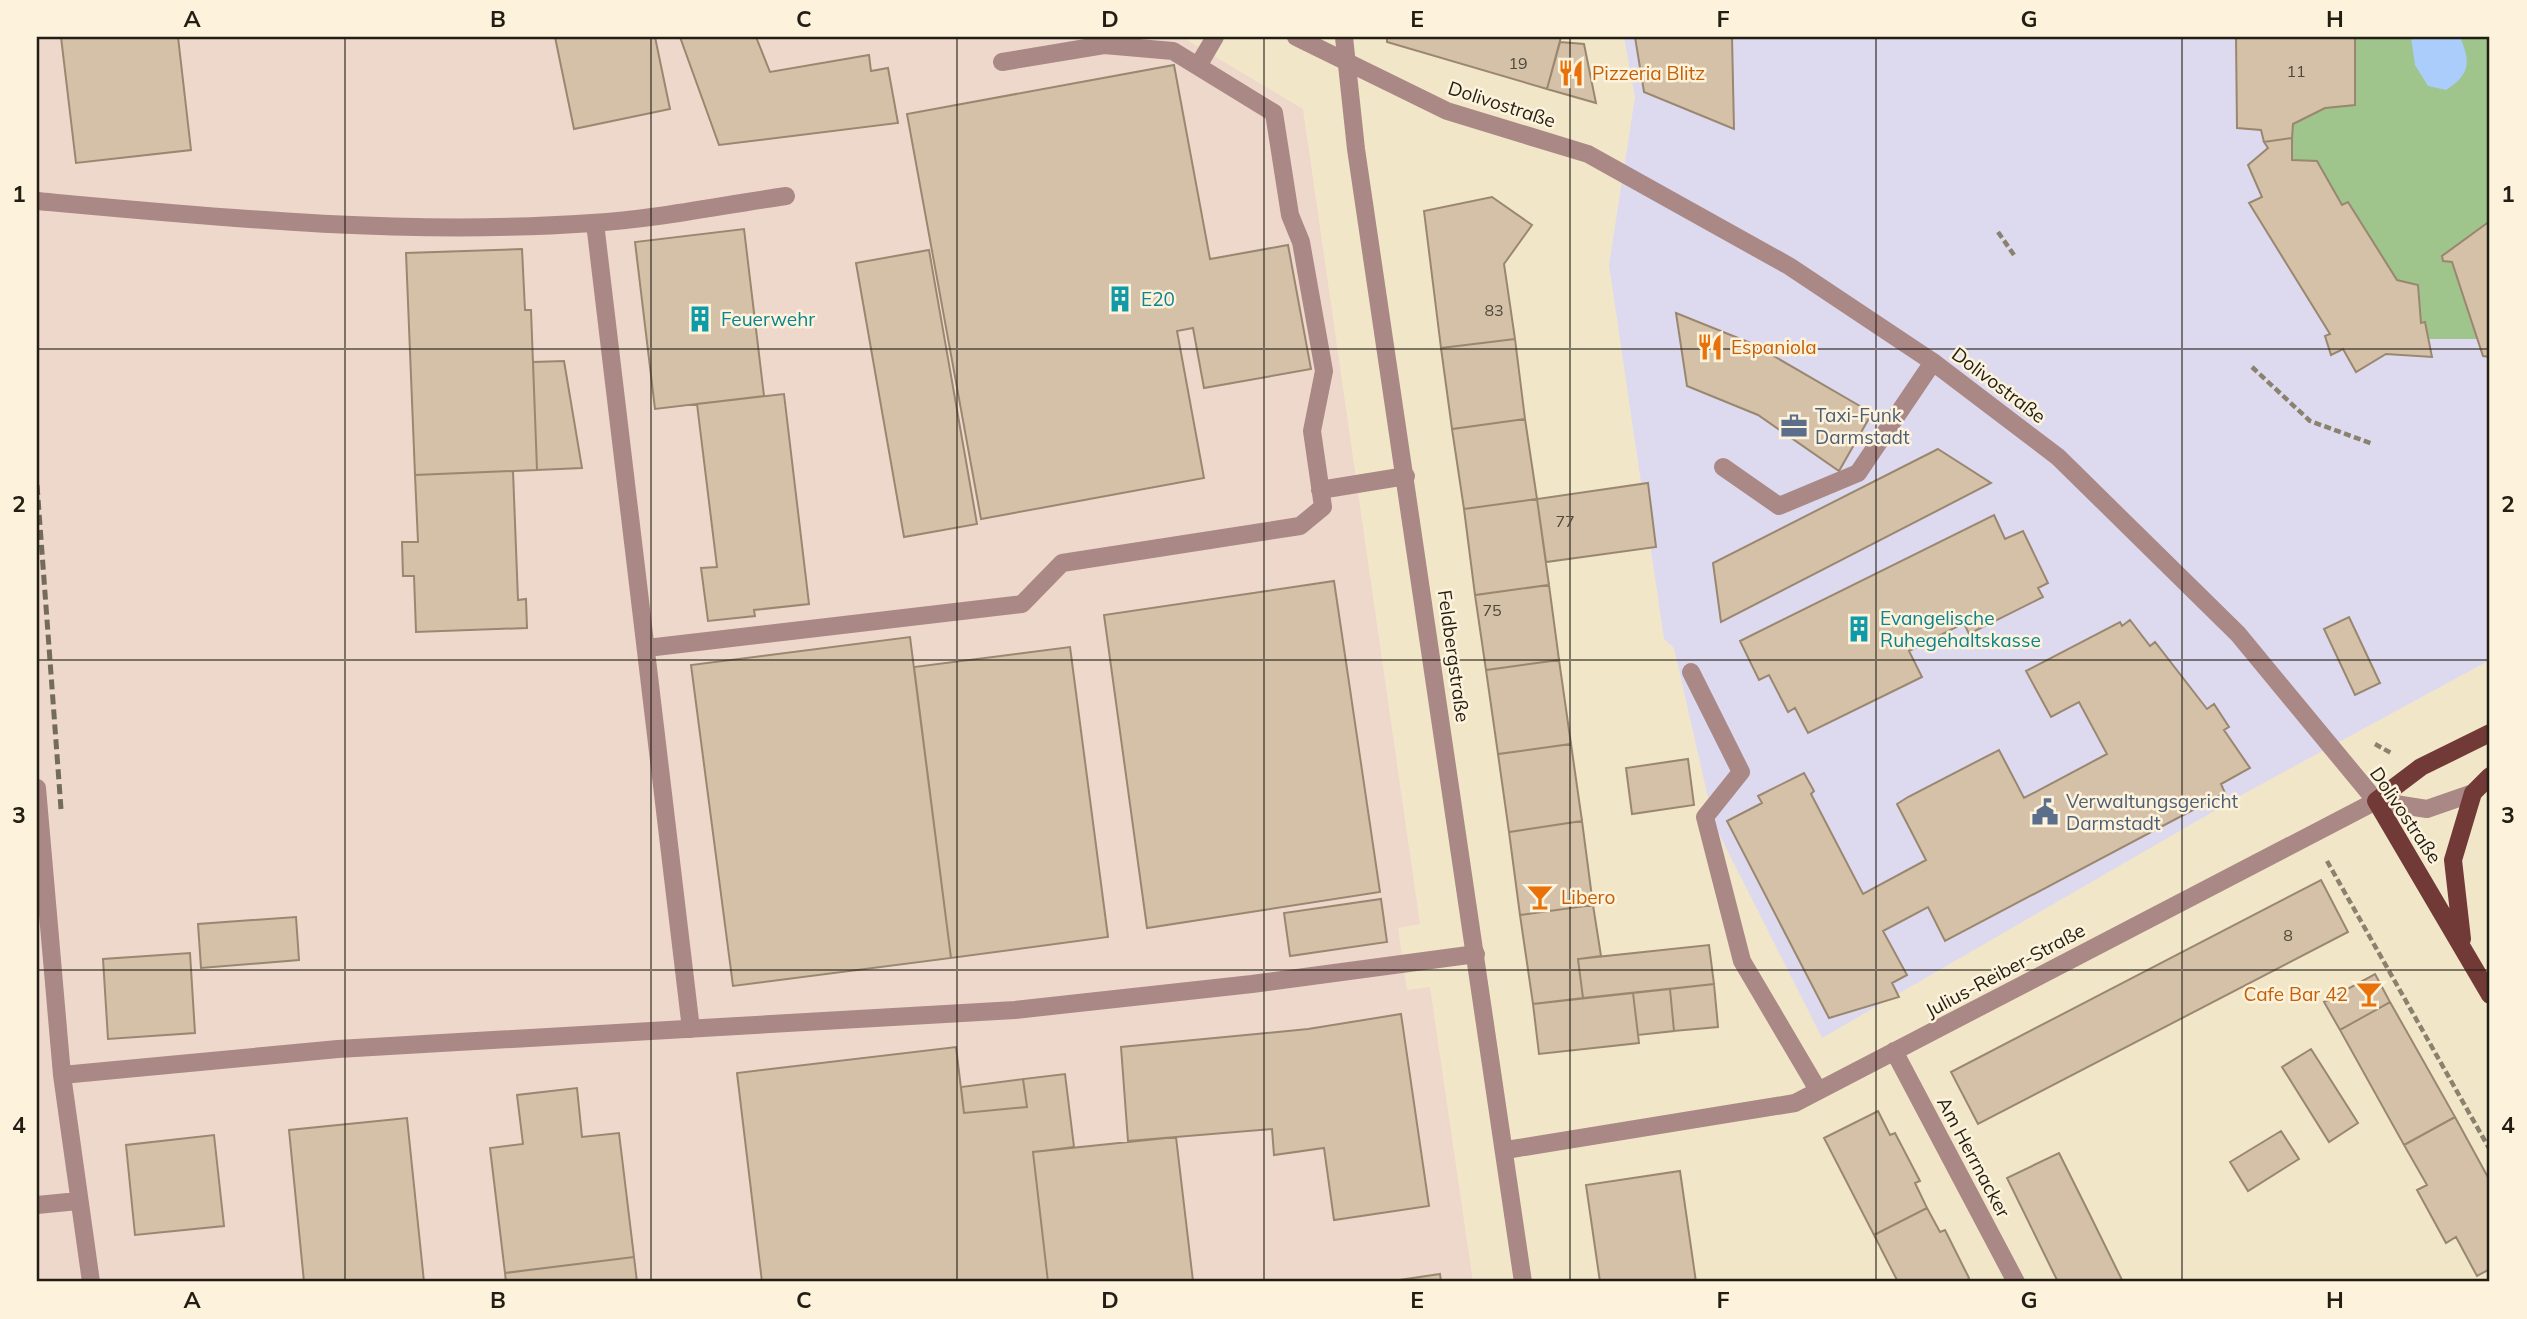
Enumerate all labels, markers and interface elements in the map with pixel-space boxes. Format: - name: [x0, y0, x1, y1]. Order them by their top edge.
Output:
- text: A: [183, 4, 201, 33]
- text: B: [490, 4, 506, 33]
- text: C: [796, 4, 812, 33]
- text: D: [1101, 4, 1119, 33]
- text: E: [1410, 4, 1424, 33]
- text: F: [1716, 4, 1730, 33]
- text: G: [2020, 4, 2038, 33]
- text: H: [2326, 4, 2344, 33]
- house number: 19: [1508, 53, 1528, 73]
- restaurant icon: Pizzeria Blitz: [1556, 58, 1586, 88]
- place label: Pizzeria Blitz: [1592, 61, 1705, 85]
- house number: 11: [2286, 61, 2306, 81]
- street label: Dolivostraße: [1445, 75, 1559, 133]
- text: 1: [12, 179, 26, 208]
- text: 1: [2501, 179, 2515, 208]
- building icon: E20: [1105, 284, 1135, 314]
- place label: E20: [1141, 287, 1175, 311]
- house number: 83: [1484, 300, 1504, 320]
- building icon: Feuerwehr: [685, 304, 715, 334]
- place label: Feuerwehr: [721, 307, 815, 331]
- restaurant icon: Espaniola: [1695, 332, 1725, 362]
- place label: Espaniola: [1731, 335, 1817, 359]
- street label: Dolivostraße: [1947, 342, 2051, 428]
- place label: Taxi-Funk Darmstadt: [1815, 403, 1910, 449]
- office icon: Taxi-Funk Darmstadt: [1779, 411, 1809, 441]
- text: 2: [12, 489, 26, 518]
- text: 2: [2501, 489, 2515, 518]
- house number: 77: [1555, 511, 1575, 531]
- street label: Feldbergstraße: [1433, 588, 1475, 724]
- house number: 75: [1482, 600, 1502, 620]
- place label: Evangelische Ruhegehaltskasse: [1880, 606, 2041, 652]
- building icon: Evangelische Ruhegehaltskasse: [1844, 614, 1874, 644]
- street label: Dolivostraße: [2365, 762, 2447, 868]
- place label: Verwaltungsgericht Darmstadt: [2066, 789, 2239, 835]
- public building icon: Verwaltungsgericht Darmstadt: [2030, 797, 2060, 827]
- text: 3: [12, 800, 26, 829]
- text: 3: [2501, 800, 2515, 829]
- bar icon: Libero: [1525, 882, 1555, 912]
- place label: Libero: [1561, 885, 1615, 909]
- street label: Julius-Reiber-Straße: [1921, 918, 2089, 1022]
- house number: 8: [2283, 925, 2293, 945]
- bar icon: Cafe Bar 42: [2354, 979, 2384, 1009]
- place label: Cafe Bar 42: [2243, 982, 2348, 1006]
- street label: Am Herrnacker: [1932, 1093, 2016, 1221]
- text: 4: [12, 1110, 26, 1139]
- text: 4: [2501, 1110, 2515, 1139]
- text: A: [183, 1285, 201, 1314]
- text: B: [490, 1285, 506, 1314]
- text: C: [796, 1285, 812, 1314]
- text: D: [1101, 1285, 1119, 1314]
- text: E: [1410, 1285, 1424, 1314]
- text: F: [1716, 1285, 1730, 1314]
- text: G: [2020, 1285, 2038, 1314]
- text: H: [2326, 1285, 2344, 1314]

